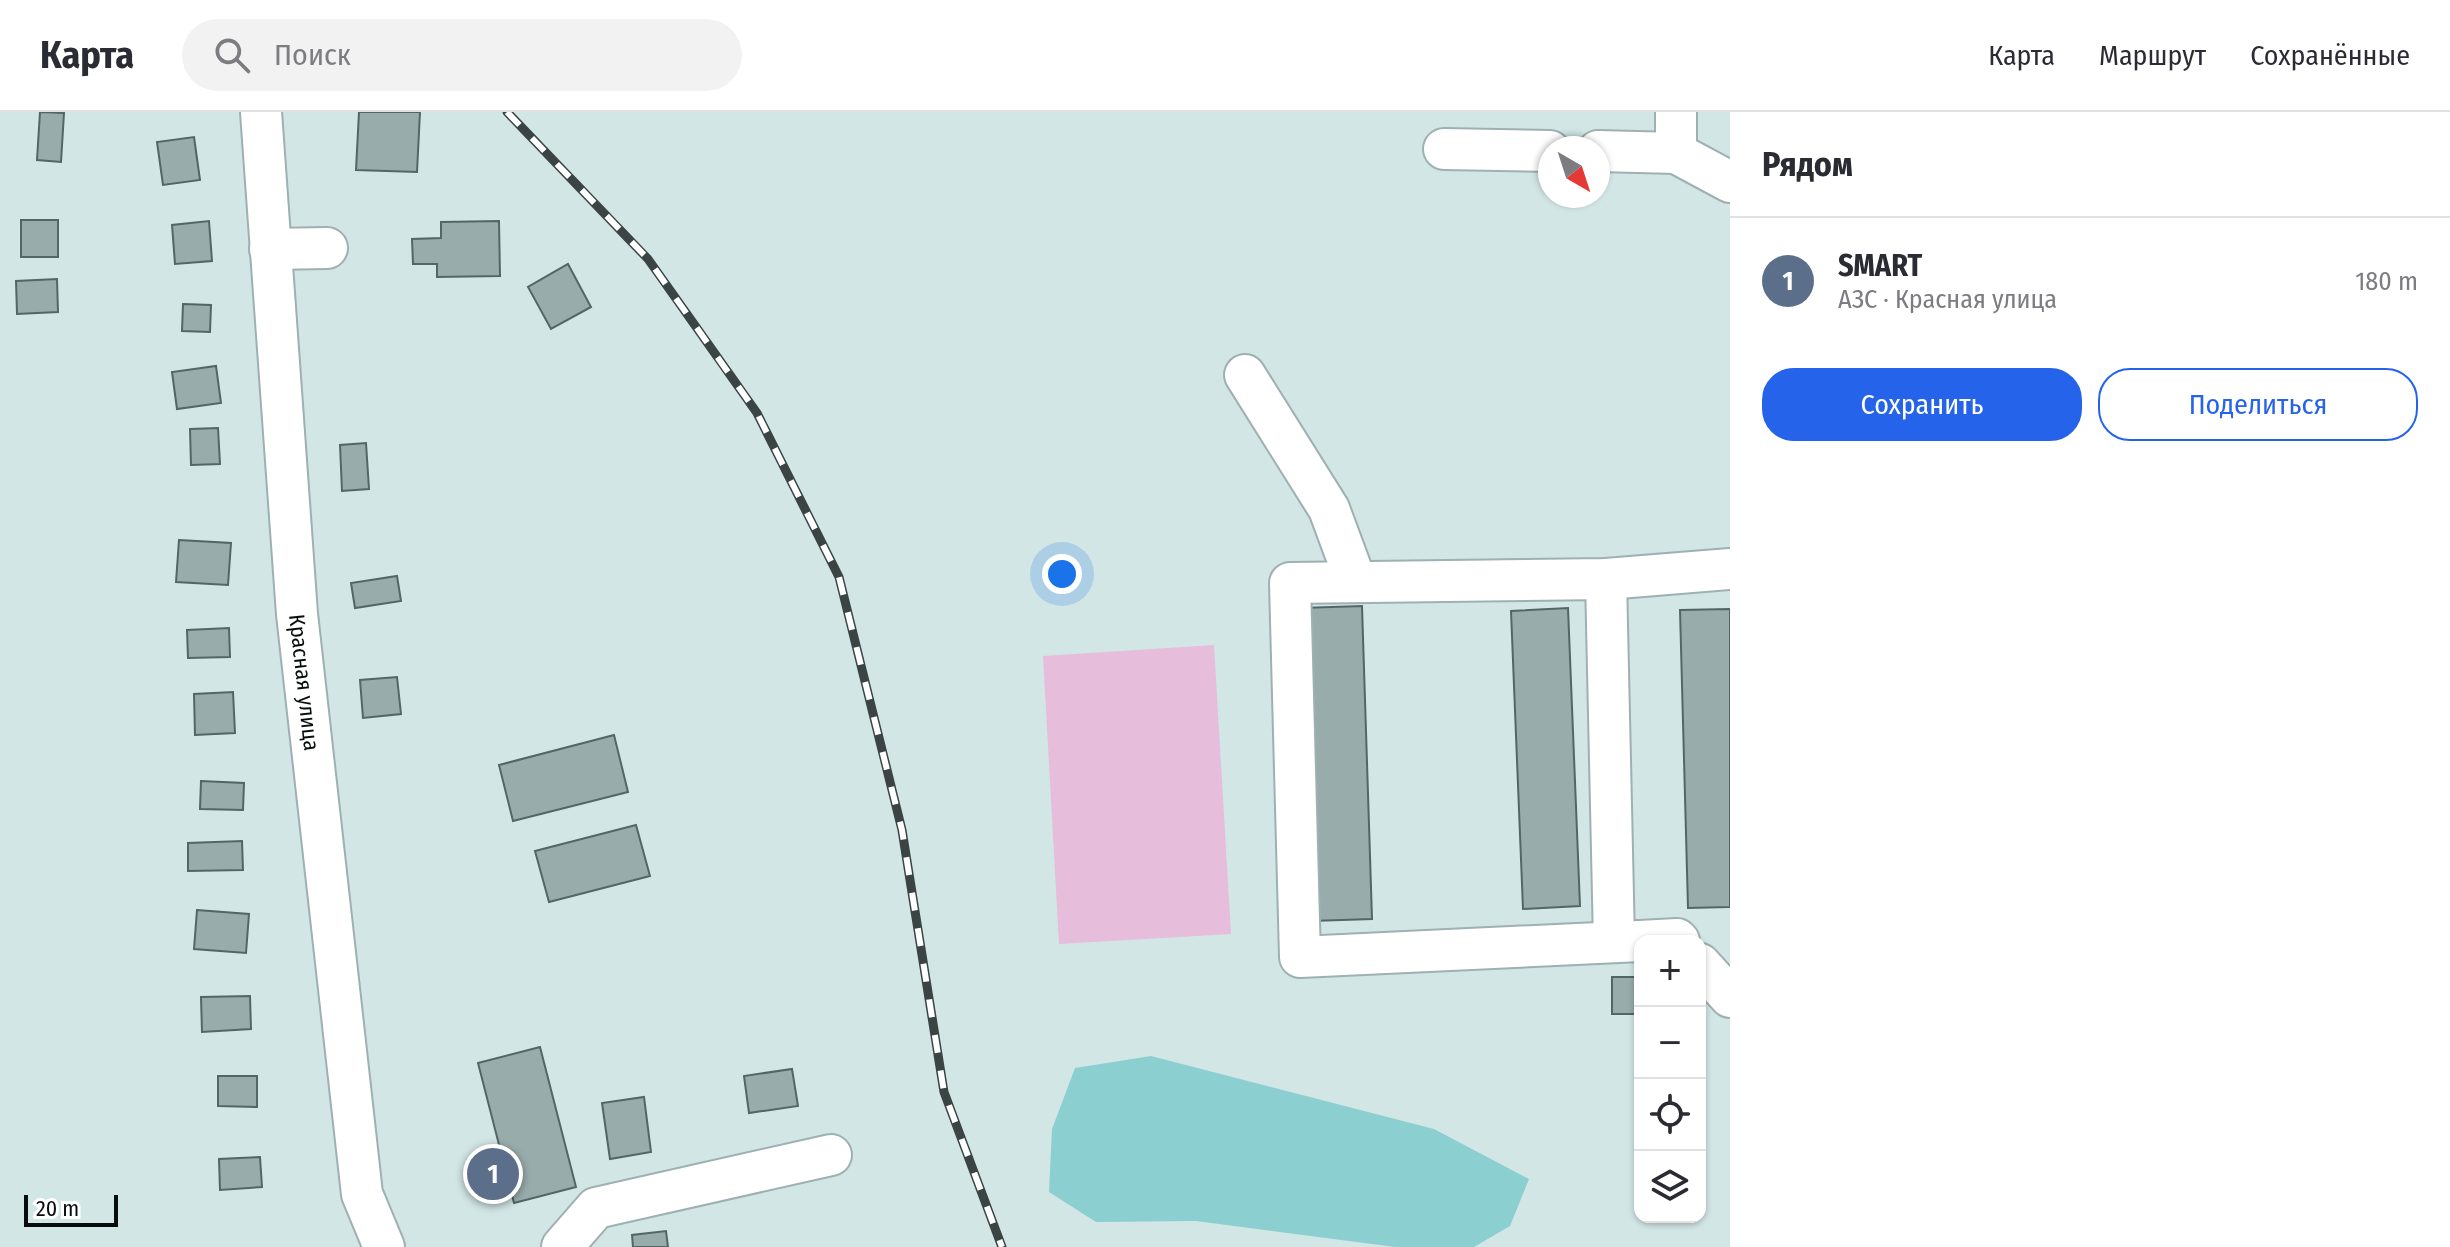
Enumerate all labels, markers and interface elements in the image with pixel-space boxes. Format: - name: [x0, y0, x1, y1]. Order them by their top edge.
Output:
- search box: [182, 19, 742, 91]
- text: Карта: [40, 32, 134, 78]
- icon: search: [210, 33, 254, 77]
- text: Поиск: [274, 37, 351, 73]
- text: Карта: [1988, 39, 2055, 72]
- text: Маршрут: [2099, 39, 2206, 72]
- text: Сохранённые: [2250, 39, 2410, 72]
- north arrow: [1538, 136, 1610, 208]
- text: Рядом: [1762, 144, 1853, 185]
- text: SMART: [1838, 248, 1922, 284]
- text: 1: [1783, 266, 1794, 297]
- text: 180 m: [2355, 266, 2418, 297]
- text: АЗС · Красная улица: [1838, 284, 2057, 315]
- button: Сохранить: [1762, 368, 2082, 441]
- button: Поделиться: [2098, 368, 2418, 441]
- your location: [1042, 554, 1082, 594]
- street label: Красная улица: [283, 613, 325, 752]
- map controls: [1634, 935, 1706, 1223]
- button: +: [1634, 935, 1706, 1007]
- button: −: [1634, 1007, 1706, 1079]
- button: locate: [1634, 1079, 1706, 1151]
- pin: 1: [467, 1144, 519, 1204]
- button: layers: [1634, 1151, 1706, 1223]
- scale bar: [24, 1191, 118, 1227]
- text: 20 m: [36, 1195, 79, 1222]

